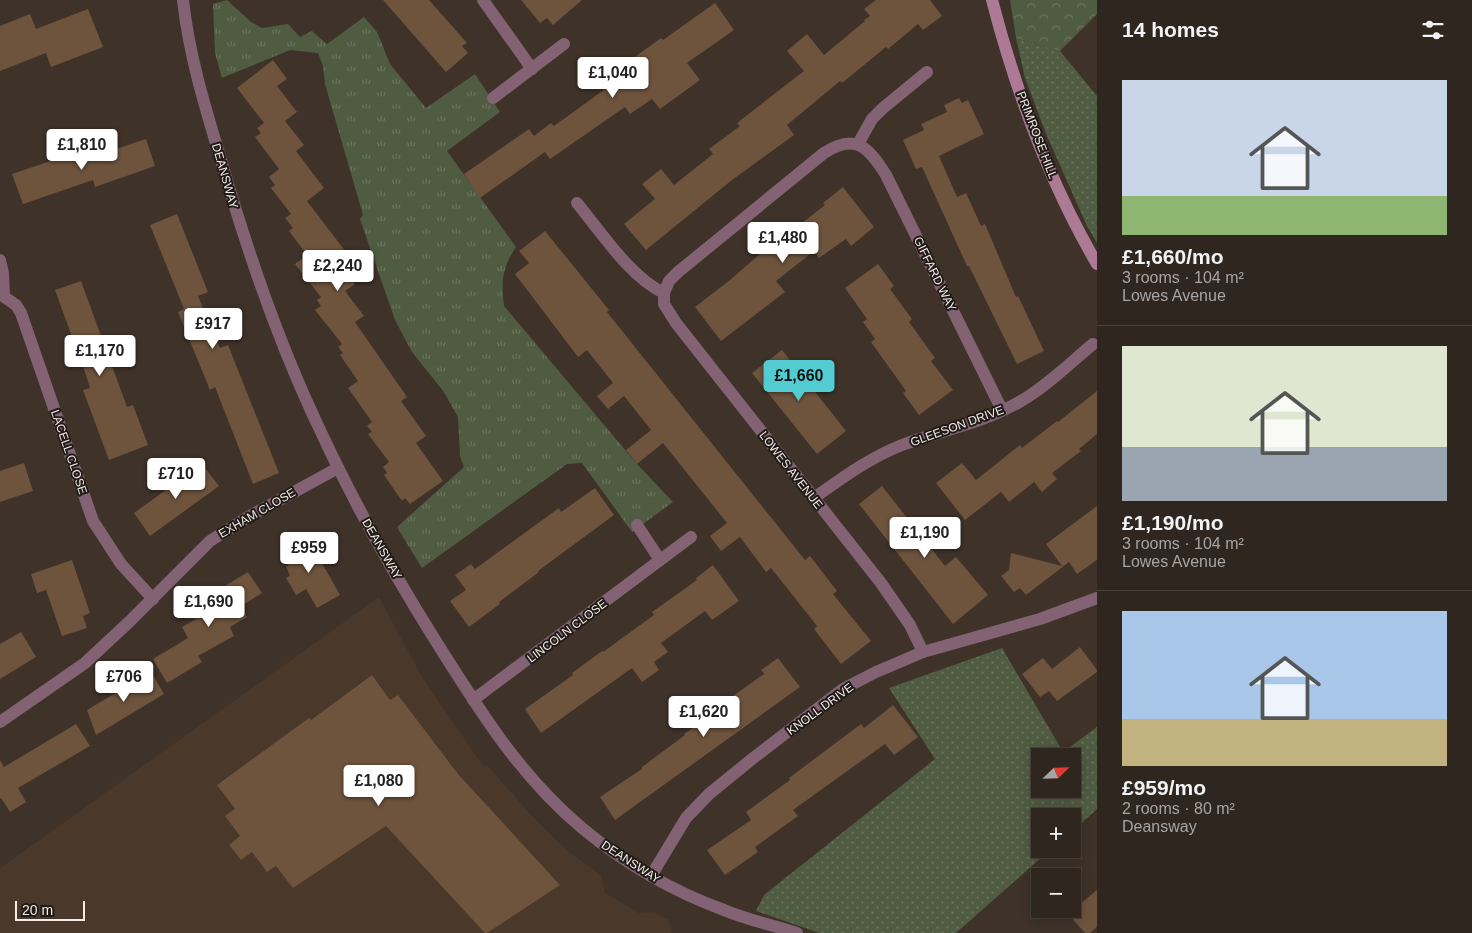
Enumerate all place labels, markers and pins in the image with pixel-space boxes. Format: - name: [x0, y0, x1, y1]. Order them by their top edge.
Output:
- pin: £1,040: [572, 56, 654, 99]
- pin: £1,810: [41, 128, 123, 171]
- pin: £1,480: [742, 222, 824, 264]
- pin: £2,240: [297, 250, 379, 292]
- pin: £917: [183, 308, 243, 350]
- pin: £1,170: [59, 334, 141, 377]
- pin: £1,660: [758, 360, 840, 402]
- pin: £710: [146, 458, 206, 500]
- pin: £1,190: [884, 516, 966, 559]
- pin: £959: [279, 532, 339, 574]
- pin: £1,690: [168, 586, 250, 628]
- pin: £706: [94, 660, 154, 703]
- pin: £1,620: [663, 696, 745, 738]
- pin: £1,080: [338, 764, 420, 807]

